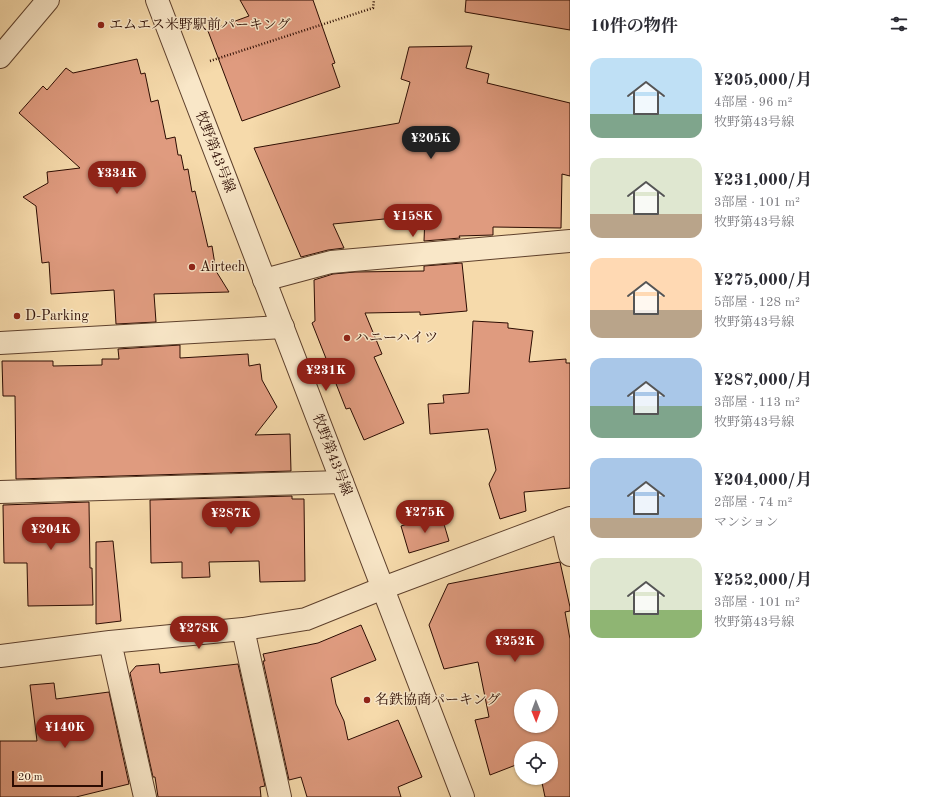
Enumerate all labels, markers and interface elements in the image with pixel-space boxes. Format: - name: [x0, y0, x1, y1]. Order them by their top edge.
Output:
- icon: filters: [888, 13, 910, 35]
- place label: エムエス米野駅前パーキング: [109, 17, 291, 32]
- text: 10件の物件: [590, 18, 678, 35]
- marker: エムエス米野駅前パーキング: [96, 20, 106, 30]
- text: ¥205,000/月: [714, 72, 812, 89]
- icon: home: [622, 74, 670, 122]
- text: 4部屋 · 96 m²: [714, 96, 792, 109]
- street label: 牧野第43号線: [193, 109, 238, 195]
- text: 牧野第43号線: [714, 116, 794, 129]
- pin: ¥205K: [403, 126, 459, 160]
- text: ¥205K: [411, 132, 451, 145]
- pin: ¥334K: [89, 161, 145, 195]
- text: ¥334K: [97, 167, 137, 180]
- text: ¥231,000/月: [714, 172, 812, 189]
- icon: home: [622, 174, 670, 222]
- text: 3部屋 · 101 m²: [714, 196, 800, 209]
- pin: ¥158K: [385, 204, 441, 238]
- text: ¥158K: [393, 210, 433, 223]
- text: 牧野第43号線: [714, 216, 794, 229]
- place label: Airtech: [200, 260, 246, 274]
- marker: Airtech: [187, 262, 197, 272]
- text: ¥275,000/月: [714, 272, 812, 289]
- icon: home: [622, 274, 670, 322]
- text: 5部屋 · 128 m²: [714, 296, 800, 309]
- place label: D-Parking: [25, 309, 89, 323]
- marker: D-Parking: [12, 311, 22, 321]
- text: 牧野第43号線: [714, 316, 794, 329]
- place label: ハニーハイツ: [355, 331, 438, 345]
- marker: ハニーハイツ: [342, 333, 352, 343]
- pin: ¥231K: [298, 358, 354, 392]
- text: ¥231K: [306, 364, 346, 377]
- text: ¥287,000/月: [714, 372, 812, 389]
- icon: home: [622, 374, 670, 422]
- text: 3部屋 · 113 m²: [714, 396, 800, 409]
- street label: 牧野第43号線: [310, 412, 355, 498]
- text: 牧野第43号線: [714, 416, 794, 429]
- text: ¥204,000/月: [714, 472, 812, 489]
- icon: home: [622, 474, 670, 522]
- text: 2部屋 · 74 m²: [714, 496, 792, 509]
- pin: ¥275K: [397, 500, 453, 534]
- pin: ¥287K: [203, 501, 259, 535]
- text: ¥275K: [405, 506, 445, 519]
- text: ¥287K: [211, 507, 251, 520]
- text: マンション: [714, 516, 778, 529]
- pin: ¥204K: [23, 517, 79, 551]
- text: ¥204K: [31, 523, 71, 536]
- text: ¥252,000/月: [714, 572, 812, 589]
- icon: home: [622, 574, 670, 622]
- text: 3部屋 · 101 m²: [714, 596, 800, 609]
- pin: ¥278K: [171, 616, 227, 650]
- text: 牧野第43号線: [714, 616, 794, 629]
- text: ¥278K: [179, 622, 219, 635]
- pin: ¥252K: [487, 629, 543, 663]
- text: ¥252K: [495, 635, 535, 648]
- north arrow: [514, 689, 558, 733]
- map controls: [514, 689, 558, 785]
- place label: 名鉄協商パーキング: [375, 692, 501, 707]
- marker: 名鉄協商パーキング: [362, 695, 372, 705]
- pin: ¥140K: [37, 715, 93, 749]
- text: ¥140K: [45, 721, 85, 734]
- button: locate: [514, 741, 558, 785]
- scale bar: [12, 769, 103, 788]
- text: 20 m: [18, 772, 43, 783]

